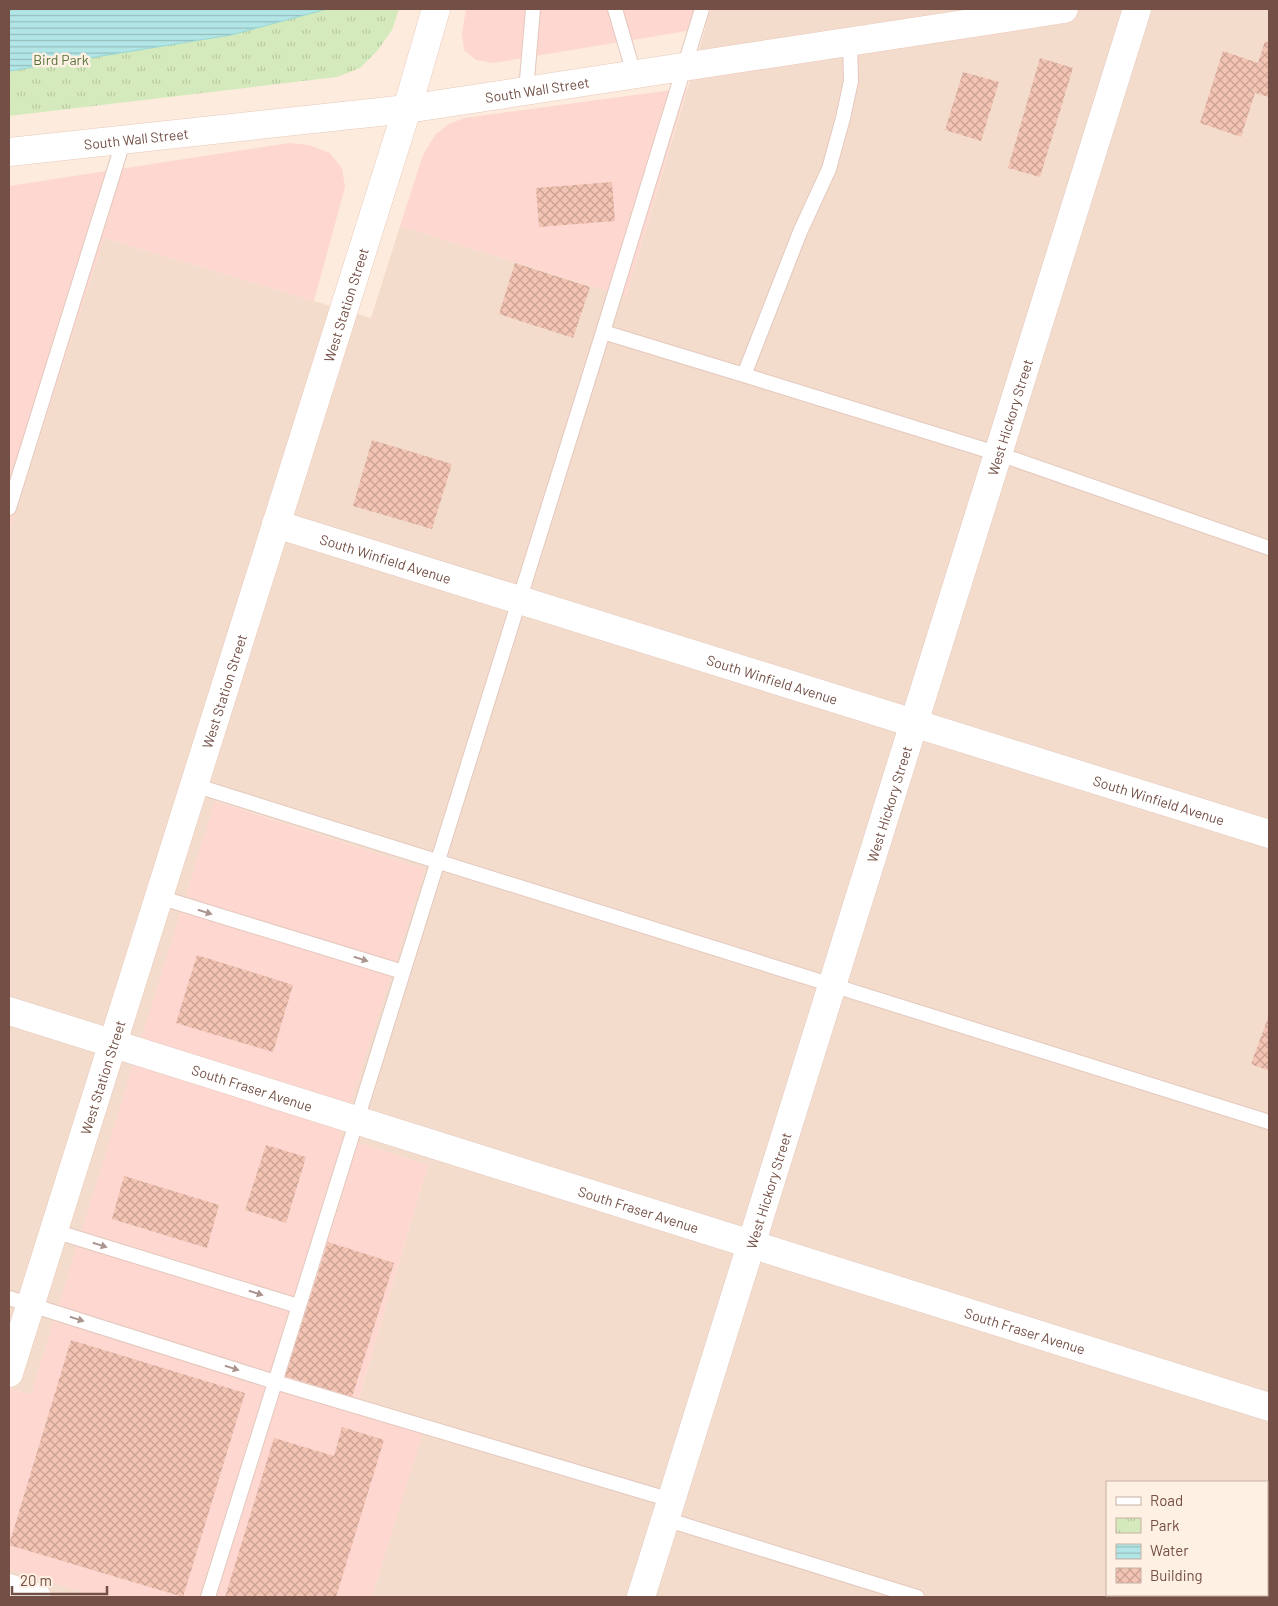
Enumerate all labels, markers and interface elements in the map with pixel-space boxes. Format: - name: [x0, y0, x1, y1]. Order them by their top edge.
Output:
- park label: Bird Park: [33, 51, 89, 68]
- street label: South Wall Street: [484, 73, 590, 105]
- street label: South Wall Street: [83, 124, 189, 152]
- street label: West Station Street: [319, 245, 371, 364]
- street label: West Hickory Street: [983, 357, 1036, 478]
- street label: South Winfield Avenue: [318, 530, 453, 587]
- street label: West Station Street: [198, 632, 250, 750]
- street label: South Winfield Avenue: [705, 651, 840, 707]
- street label: West Hickory Street: [863, 743, 915, 864]
- street label: South Winfield Avenue: [1091, 771, 1227, 828]
- one-way arrow: [198, 908, 213, 916]
- one-way arrow: [353, 956, 368, 964]
- street label: West Station Street: [76, 1018, 128, 1137]
- street label: South Fraser Avenue: [190, 1061, 315, 1114]
- street label: West Hickory Street: [742, 1130, 794, 1251]
- street label: South Fraser Avenue: [576, 1182, 701, 1236]
- one-way arrow: [93, 1242, 108, 1249]
- one-way arrow: [248, 1289, 263, 1297]
- street label: South Fraser Avenue: [963, 1303, 1087, 1357]
- one-way arrow: [69, 1316, 84, 1324]
- one-way arrow: [224, 1365, 239, 1373]
- legend: [1106, 1481, 1268, 1596]
- text: Road: [1150, 1491, 1183, 1509]
- text: Park: [1150, 1516, 1180, 1534]
- text: Water: [1150, 1541, 1189, 1559]
- scale bar: [12, 1564, 108, 1596]
- text: Building: [1150, 1566, 1203, 1584]
- text: 20 m: [20, 1571, 52, 1589]

